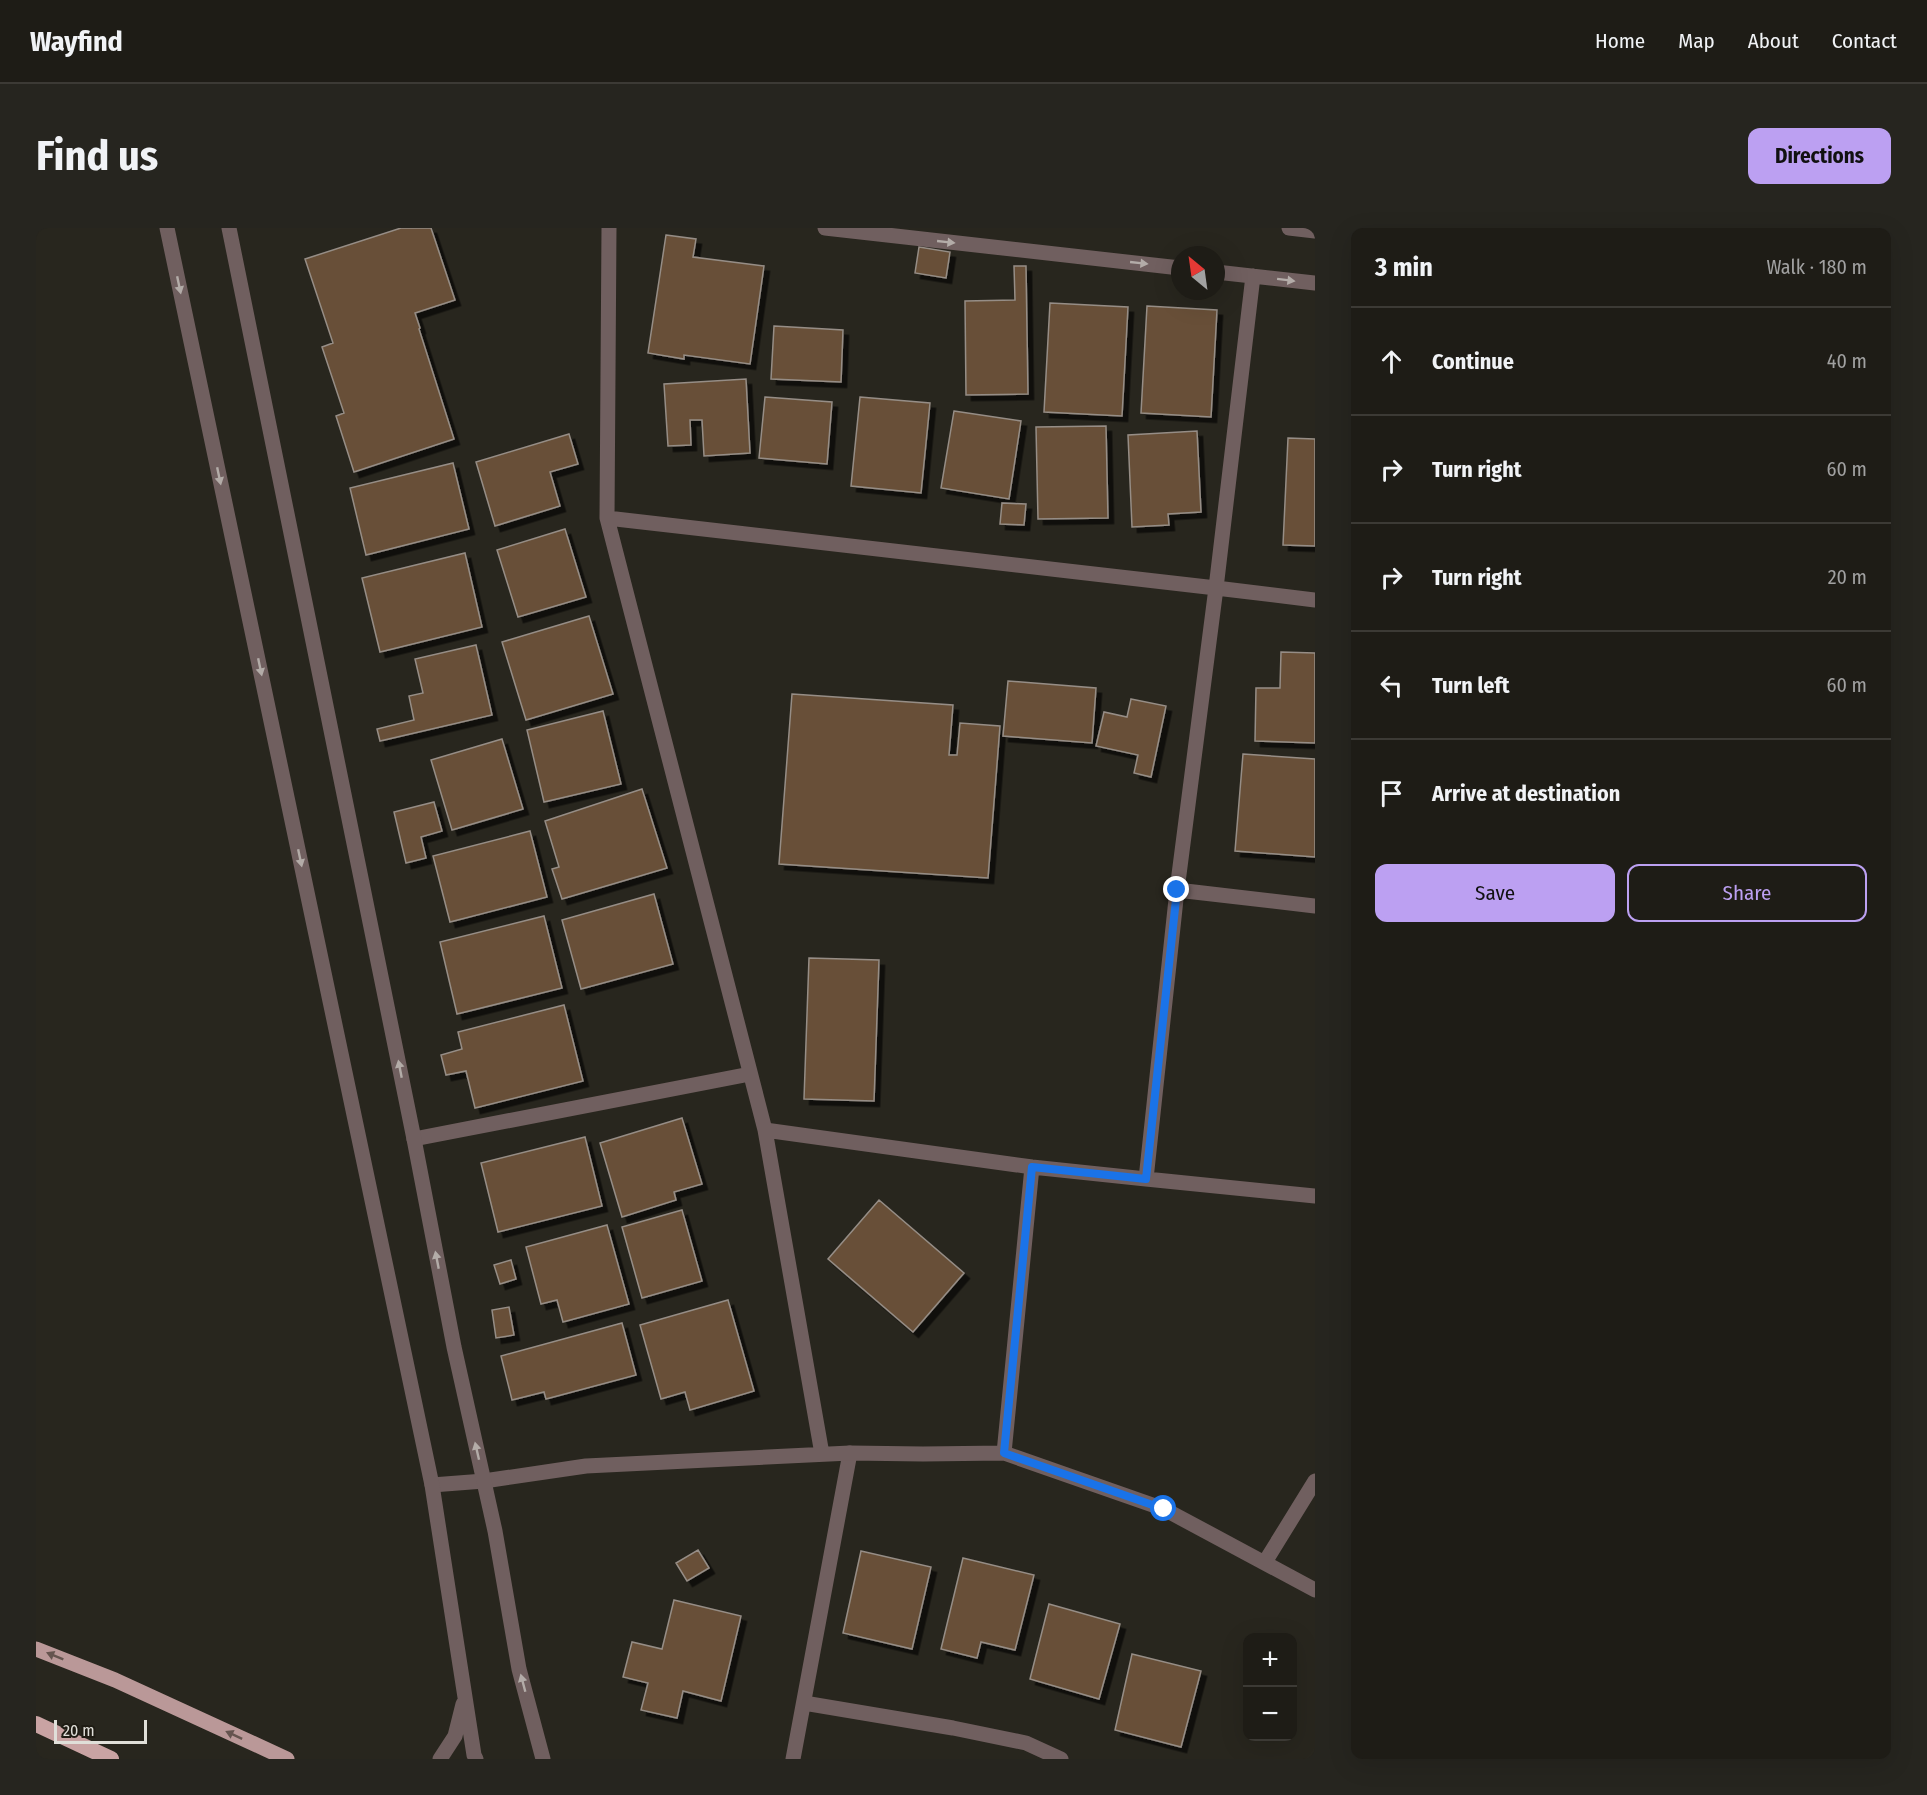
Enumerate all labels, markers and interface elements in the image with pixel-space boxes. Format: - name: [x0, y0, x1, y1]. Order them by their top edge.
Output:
- text: Wayfind: [30, 25, 123, 58]
- text: Home: [1595, 28, 1645, 54]
- text: Map: [1678, 28, 1715, 54]
- text: About: [1748, 28, 1799, 54]
- text: Contact: [1832, 28, 1897, 54]
- button: Directions: [1748, 128, 1891, 184]
- text: Find us: [36, 131, 158, 181]
- one-way arrow: [936, 237, 955, 246]
- north arrow: [1171, 246, 1225, 300]
- text: 3 min: [1375, 252, 1433, 283]
- text: Walk · 180 m: [1766, 255, 1867, 279]
- one-way arrow: [1130, 258, 1149, 268]
- one-way arrow: [1277, 275, 1296, 285]
- one-way arrow: [175, 276, 184, 295]
- icon: ahead: [1375, 345, 1408, 378]
- text: Continue: [1432, 348, 1514, 375]
- text: 40 m: [1827, 349, 1867, 373]
- icon: right: [1375, 453, 1408, 486]
- text: Turn right: [1432, 456, 1521, 483]
- text: 60 m: [1827, 457, 1867, 481]
- one-way arrow: [215, 467, 225, 485]
- icon: right: [1375, 561, 1408, 594]
- text: Turn right: [1432, 564, 1521, 591]
- text: 20 m: [1828, 565, 1867, 589]
- one-way arrow: [255, 658, 265, 676]
- icon: left: [1375, 669, 1408, 702]
- text: Turn left: [1432, 672, 1510, 699]
- text: 60 m: [1827, 673, 1867, 697]
- icon: arrive: [1375, 777, 1408, 810]
- text: Arrive at destination: [1432, 780, 1620, 807]
- one-way arrow: [296, 848, 305, 867]
- button: Save: [1375, 864, 1615, 922]
- button: Share: [1627, 864, 1867, 922]
- route end: [1163, 876, 1189, 902]
- one-way arrow: [395, 1059, 404, 1078]
- one-way arrow: [432, 1250, 441, 1269]
- one-way arrow: [472, 1442, 482, 1460]
- route start: [1150, 1495, 1176, 1521]
- map controls: [1243, 1633, 1297, 1741]
- button: +: [1243, 1633, 1297, 1687]
- one-way arrow: [46, 1651, 64, 1661]
- one-way arrow: [518, 1674, 528, 1693]
- button: −: [1243, 1687, 1297, 1741]
- scale bar: [54, 1717, 147, 1744]
- text: 20 m: [63, 1721, 94, 1740]
- one-way arrow: [225, 1730, 242, 1739]

